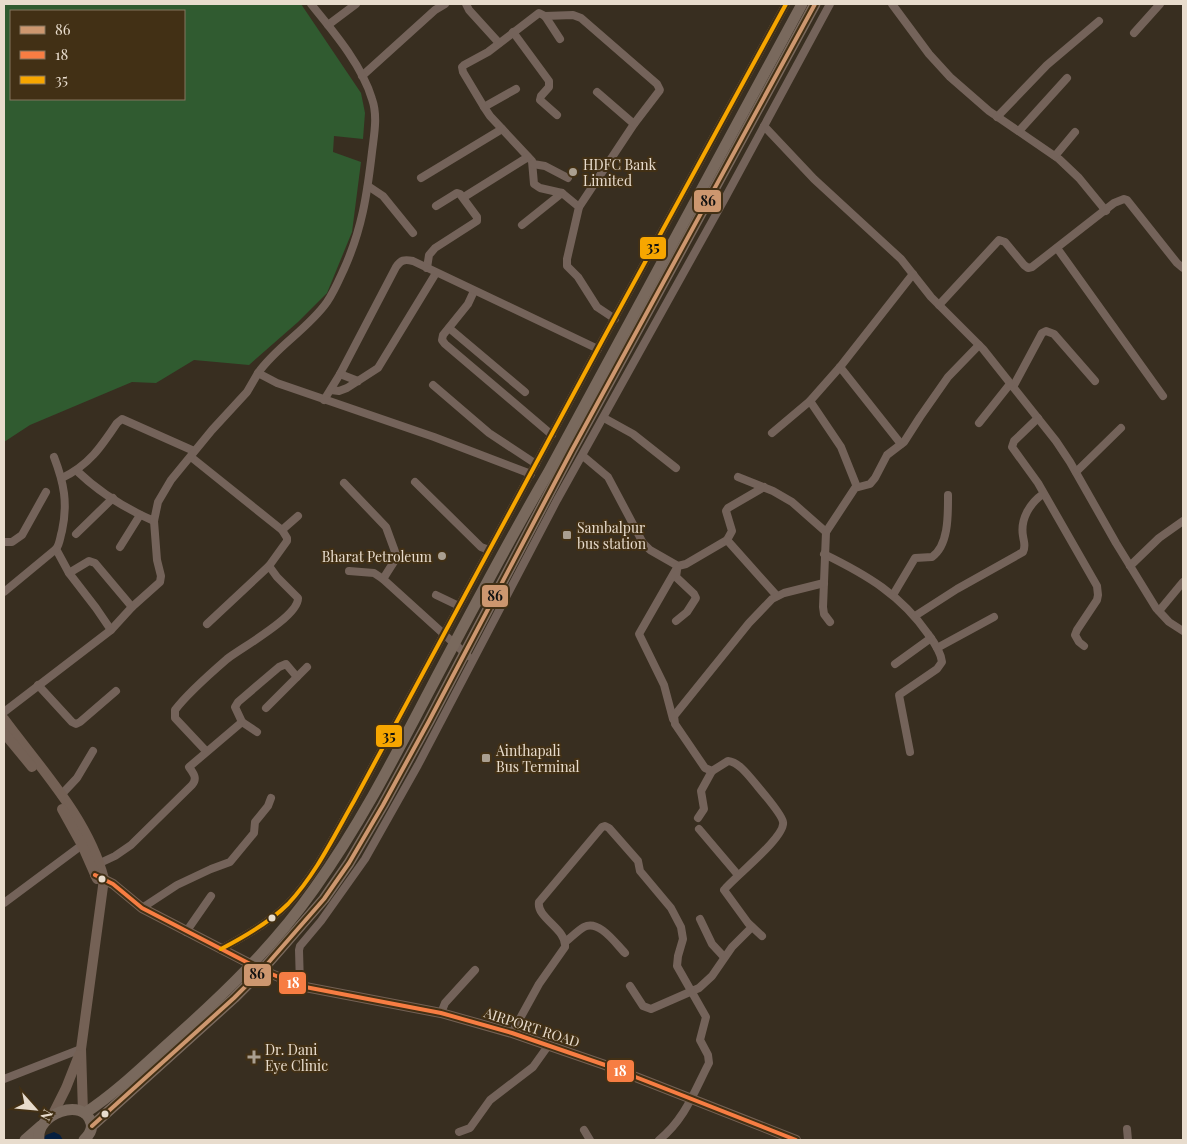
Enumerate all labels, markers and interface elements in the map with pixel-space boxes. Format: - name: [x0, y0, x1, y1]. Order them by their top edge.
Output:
- legend: [10, 10, 185, 100]
- text: 86: [55, 19, 71, 39]
- text: 18: [55, 44, 69, 64]
- text: 35: [55, 69, 68, 89]
- place label: HDFC Bank Limited: [583, 155, 657, 190]
- marker: HDFC Bank Limited: [567, 166, 579, 178]
- line badge: 86: [693, 189, 722, 213]
- text: 86: [700, 191, 716, 210]
- line badge: 35: [639, 236, 667, 260]
- text: 35: [646, 237, 660, 256]
- place label: Sambalpur bus station: [577, 518, 647, 553]
- marker: Sambalpur bus station: [561, 529, 573, 541]
- place label: Bharat Petroleum: [322, 547, 433, 566]
- marker: Bharat Petroleum: [436, 550, 448, 562]
- line badge: 86: [481, 584, 509, 608]
- text: 86: [487, 586, 503, 605]
- line badge: 35: [375, 724, 403, 748]
- text: 35: [382, 726, 396, 745]
- place label: Ainthapali Bus Terminal: [495, 741, 580, 776]
- marker: Ainthapali Bus Terminal: [480, 752, 492, 764]
- unlabelled marker: [97, 874, 107, 884]
- unlabelled marker: [267, 913, 277, 923]
- line badge: 86: [243, 963, 272, 987]
- text: 86: [249, 964, 265, 983]
- line badge: 18: [278, 971, 307, 995]
- text: 18: [286, 973, 300, 992]
- street label: AIRPORT ROAD: [481, 1002, 582, 1051]
- place label: Dr. Dani Eye Clinic: [265, 1040, 328, 1075]
- marker: Dr. Dani Eye Clinic: [247, 1050, 261, 1064]
- line badge: 18: [606, 1059, 635, 1083]
- text: 18: [613, 1061, 627, 1080]
- north arrow: [10, 1084, 60, 1134]
- text: N: [36, 1106, 58, 1124]
- unlabelled marker: [100, 1109, 110, 1119]

